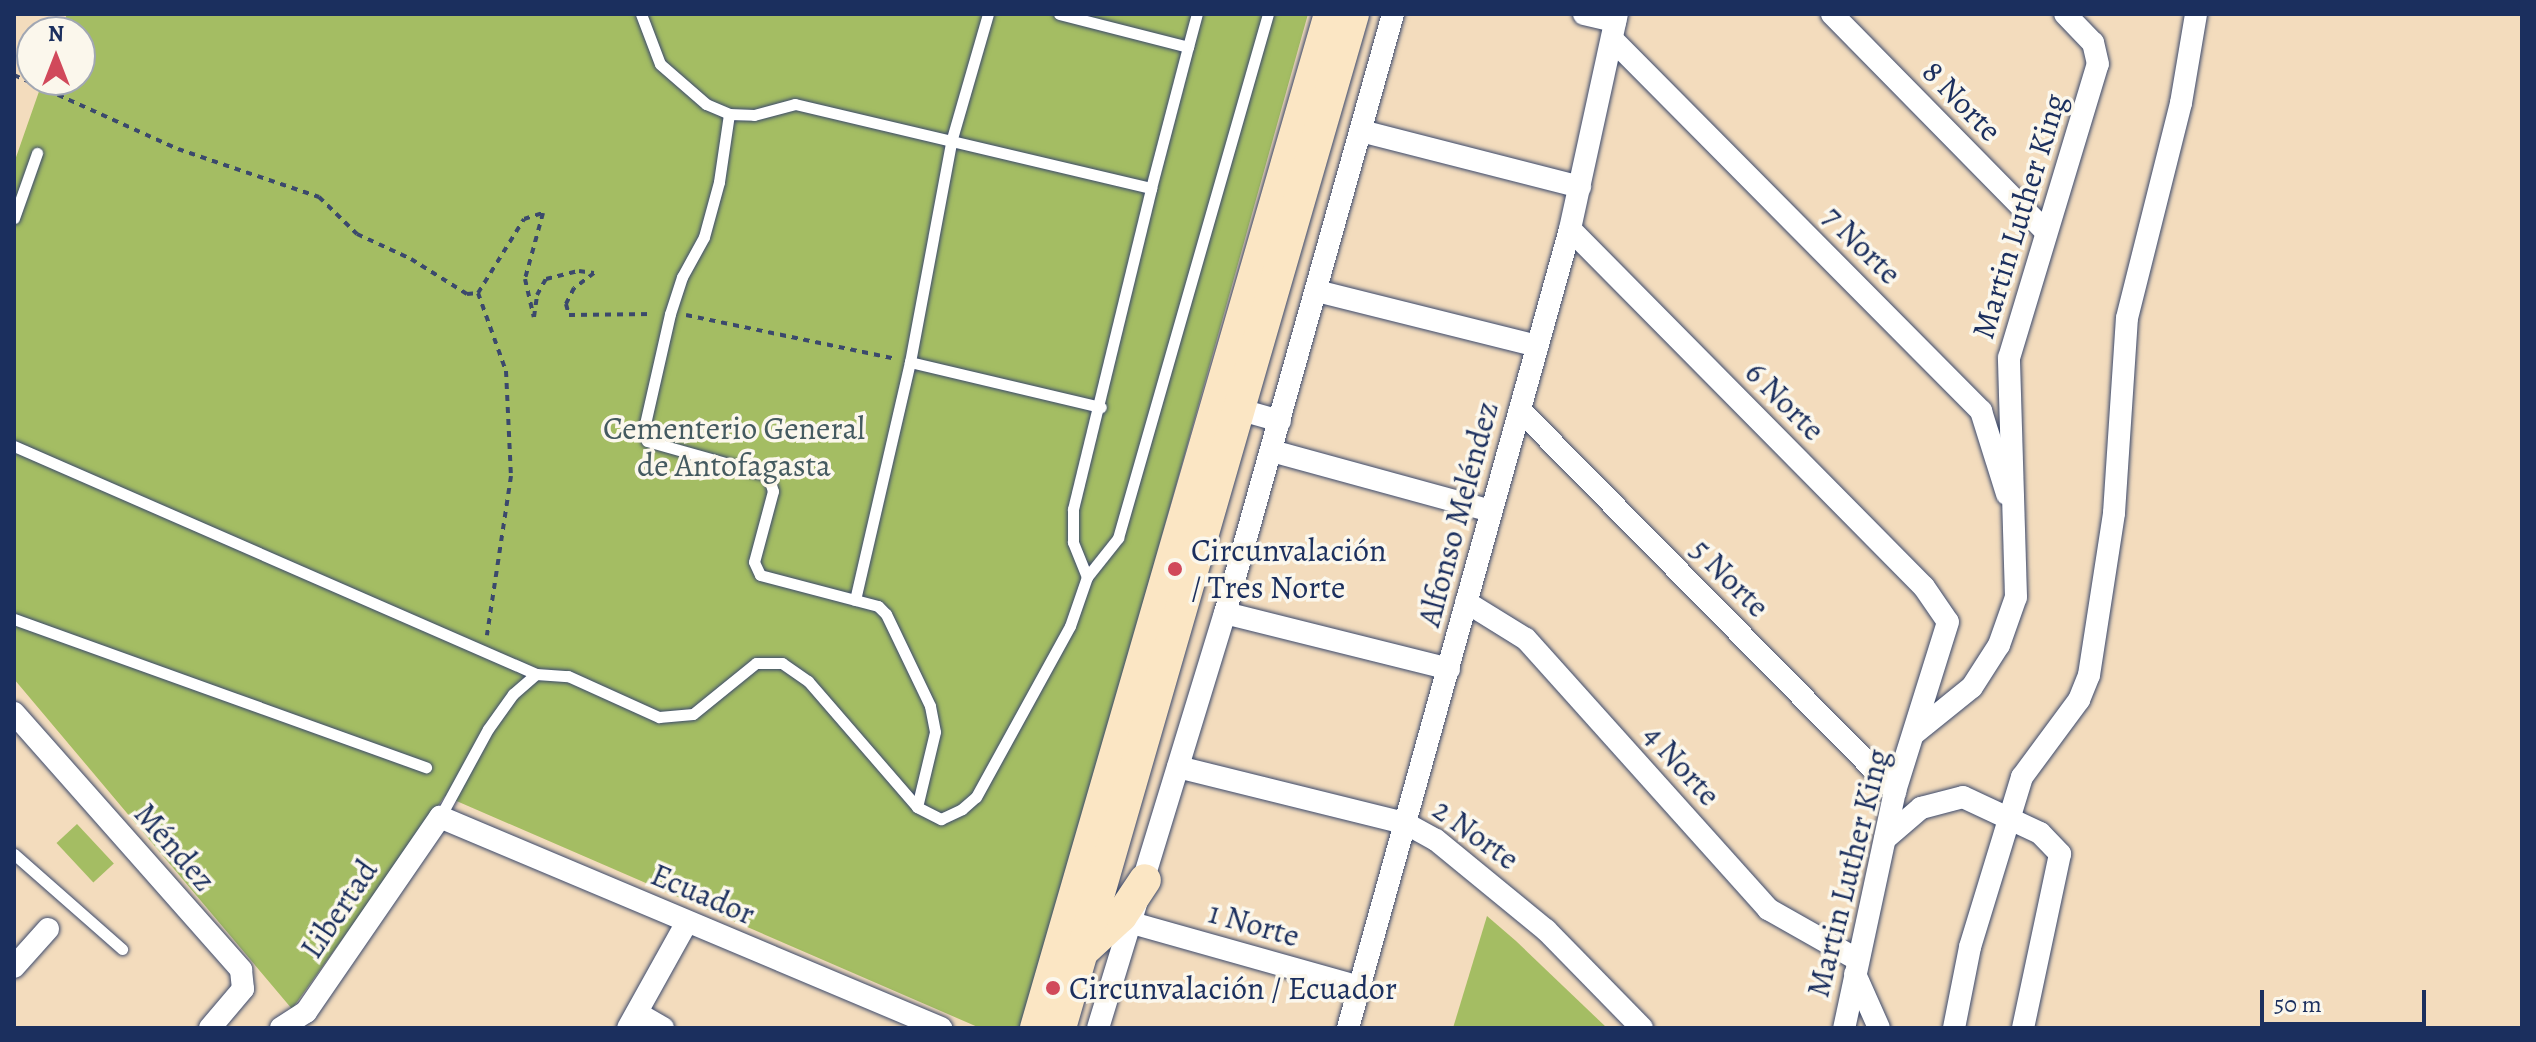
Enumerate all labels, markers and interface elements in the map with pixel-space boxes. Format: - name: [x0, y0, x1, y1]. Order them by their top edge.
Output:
- north arrow: [16, 16, 96, 96]
- text: N: [48, 19, 64, 49]
- street label: 8 Norte: [1914, 53, 2010, 149]
- street label: Martin Luther King: [1963, 89, 2075, 343]
- street label: 7 Norte: [1815, 198, 1909, 292]
- street label: 6 Norte: [1737, 353, 1833, 449]
- street label: Alfonso Meléndez: [1410, 397, 1506, 631]
- park label: Cementerio General de Antofagasta: [603, 410, 865, 485]
- street label: 5 Norte: [1683, 531, 1777, 625]
- place label: Circunvalación / Tres Norte: [1191, 532, 1387, 607]
- marker: Circunvalación / Tres Norte: [1166, 560, 1184, 578]
- street label: 4 Norte: [1636, 716, 1728, 814]
- street label: Martin Luther King: [1799, 745, 1897, 1001]
- street label: 2 Norte: [1425, 790, 1527, 878]
- street label: Méndez: [126, 795, 224, 899]
- street label: Libertad: [292, 852, 386, 966]
- street label: Ecuador: [645, 855, 761, 933]
- street label: 1 Norte: [1204, 893, 1304, 955]
- place label: Circunvalación / Ecuador: [1069, 969, 1397, 1007]
- scale bar: [2264, 974, 2430, 1024]
- marker: Circunvalación / Ecuador: [1044, 979, 1062, 997]
- text: 50 m: [2274, 988, 2322, 1020]

